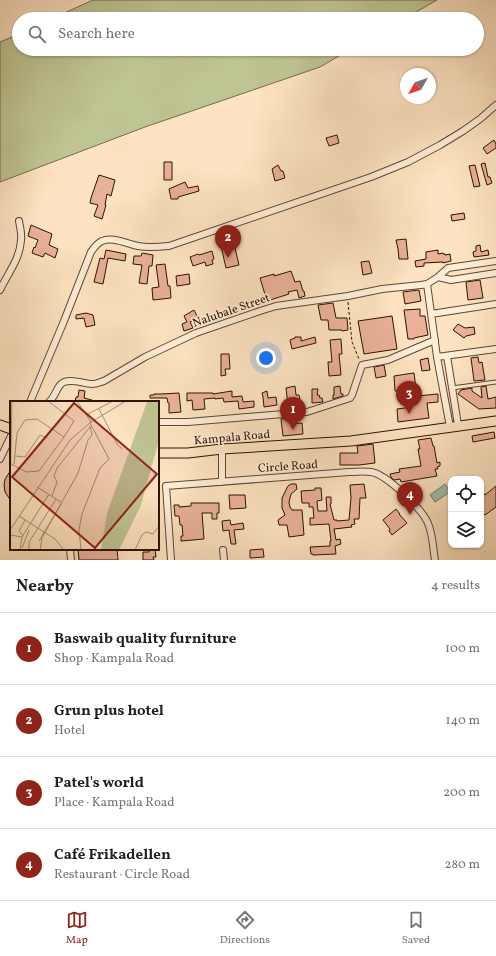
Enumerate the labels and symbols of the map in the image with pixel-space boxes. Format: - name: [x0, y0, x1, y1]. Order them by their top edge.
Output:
- north arrow: [400, 68, 436, 104]
- pin: 2: [215, 225, 241, 258]
- street label: Nalubale Street: [190, 290, 272, 332]
- your location: [256, 348, 276, 368]
- pin: 3: [396, 381, 422, 414]
- pin: 1: [280, 397, 306, 430]
- inset map: [10, 401, 159, 550]
- street label: Kampala Road: [193, 427, 271, 449]
- street label: Circle Road: [257, 457, 319, 477]
- pin: 4: [397, 482, 423, 515]

